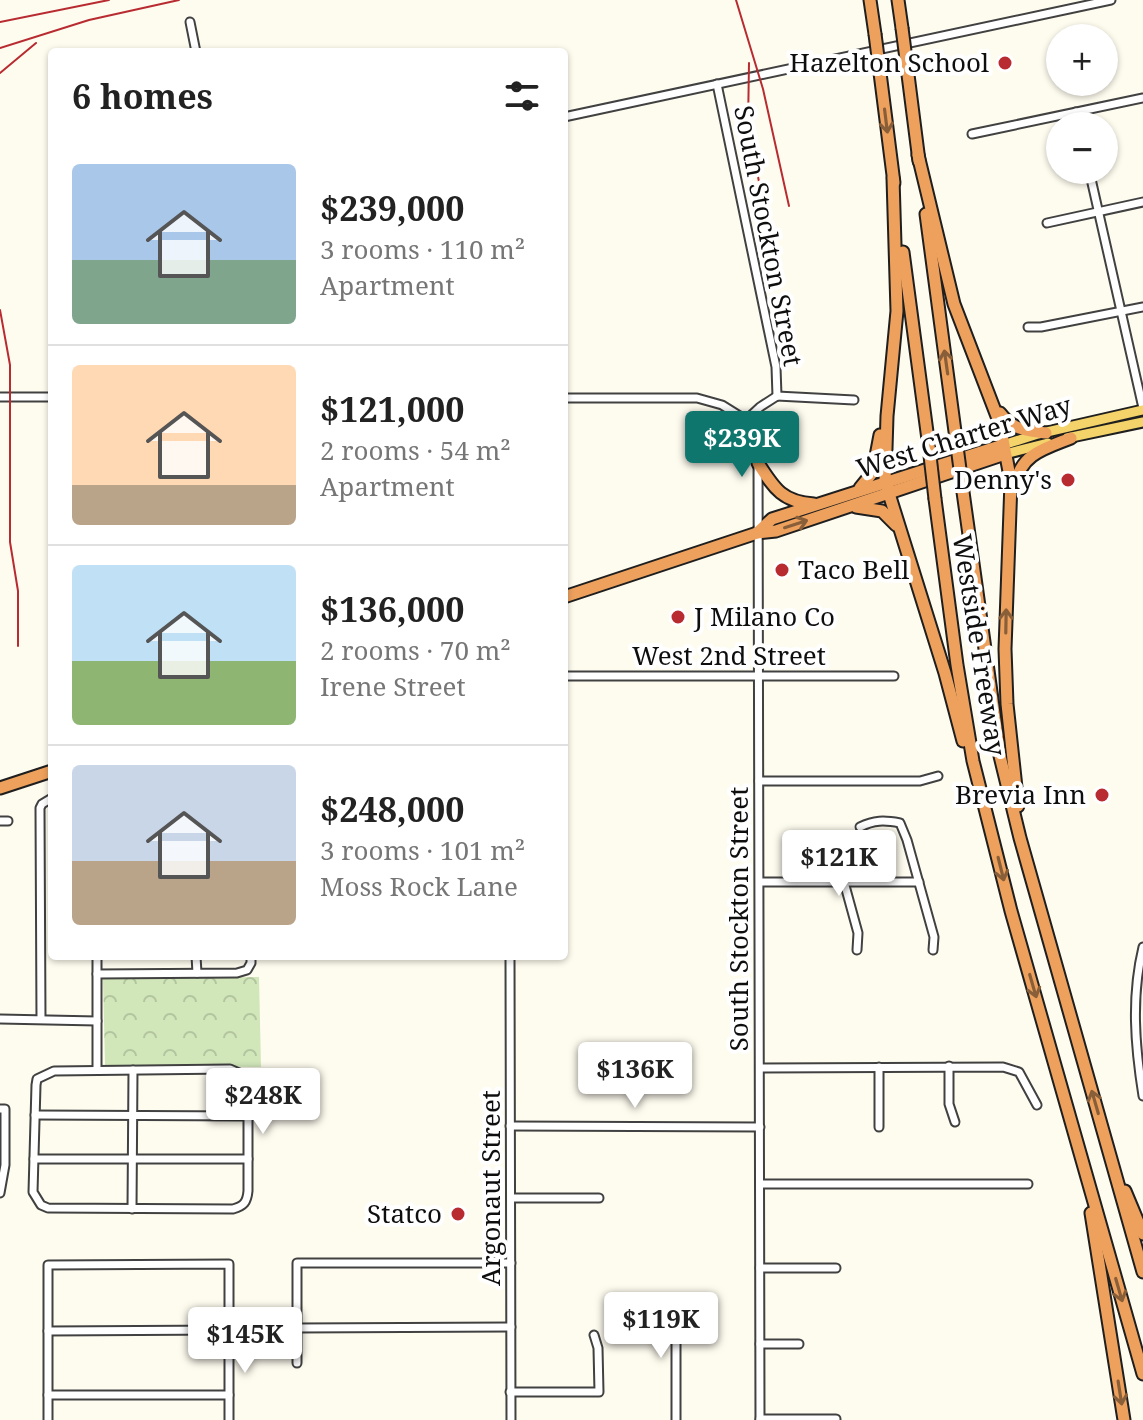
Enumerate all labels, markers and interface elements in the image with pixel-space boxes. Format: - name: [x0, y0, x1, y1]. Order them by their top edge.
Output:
- map controls: [1046, 24, 1118, 184]
- button: +: [1046, 24, 1118, 96]
- place label: Hazelton School: [789, 44, 989, 80]
- marker: Hazelton School: [996, 54, 1014, 72]
- text: 6 homes: [72, 73, 213, 119]
- icon: filters: [500, 74, 544, 118]
- street label: South Stockton Street: [726, 103, 812, 369]
- one-way arrow: [879, 108, 894, 133]
- button: −: [1046, 112, 1118, 184]
- text: $239,000: [320, 185, 464, 231]
- icon: home: [136, 196, 232, 292]
- text: 3 rooms · 110 m²: [320, 231, 525, 267]
- text: Apartment: [320, 267, 455, 303]
- one-way arrow: [938, 350, 953, 375]
- text: $121,000: [320, 386, 464, 432]
- street label: West Charter Way: [852, 386, 1076, 486]
- icon: home: [136, 397, 232, 493]
- pin: $239K: [686, 411, 798, 479]
- text: $239K: [703, 419, 781, 455]
- text: 2 rooms · 54 m²: [320, 432, 511, 468]
- place label: Denny's: [954, 461, 1052, 497]
- text: Apartment: [320, 468, 455, 504]
- marker: Denny's: [1059, 471, 1077, 489]
- one-way arrow: [784, 516, 809, 531]
- street label: Westside Freeway: [945, 532, 1015, 758]
- place label: Taco Bell: [798, 551, 909, 587]
- marker: Taco Bell: [773, 561, 791, 579]
- text: $136,000: [320, 586, 464, 632]
- icon: home: [136, 597, 232, 693]
- place label: J Milano Co: [693, 598, 835, 634]
- marker: J Milano Co: [669, 608, 687, 626]
- one-way arrow: [998, 608, 1014, 635]
- text: 2 rooms · 70 m²: [320, 632, 511, 668]
- street label: West 2nd Street: [632, 637, 826, 673]
- text: Irene Street: [320, 668, 466, 704]
- place label: Brevia Inn: [955, 776, 1086, 812]
- text: $248,000: [320, 786, 464, 832]
- marker: Brevia Inn: [1093, 786, 1111, 804]
- street label: South Stockton Street: [720, 787, 756, 1051]
- icon: home: [136, 797, 232, 893]
- pin: $121K: [783, 830, 895, 898]
- text: 3 rooms · 101 m²: [320, 832, 525, 868]
- text: $121K: [800, 838, 878, 874]
- one-way arrow: [994, 856, 1009, 882]
- text: Moss Rock Lane: [320, 868, 518, 904]
- one-way arrow: [1026, 973, 1041, 999]
- pin: $136K: [579, 1042, 691, 1110]
- text: $136K: [596, 1050, 674, 1086]
- pin: $248K: [207, 1068, 319, 1136]
- text: $248K: [224, 1076, 302, 1112]
- one-way arrow: [1087, 1089, 1102, 1115]
- street label: Argonaut Street: [472, 1090, 508, 1286]
- place label: Statco: [367, 1195, 442, 1231]
- marker: Statco: [449, 1205, 467, 1223]
- one-way arrow: [1112, 1277, 1127, 1303]
- pin: $119K: [605, 1292, 717, 1360]
- text: $119K: [622, 1300, 700, 1336]
- pin: $145K: [189, 1307, 301, 1375]
- text: $145K: [206, 1315, 284, 1351]
- one-way arrow: [1113, 1380, 1128, 1405]

